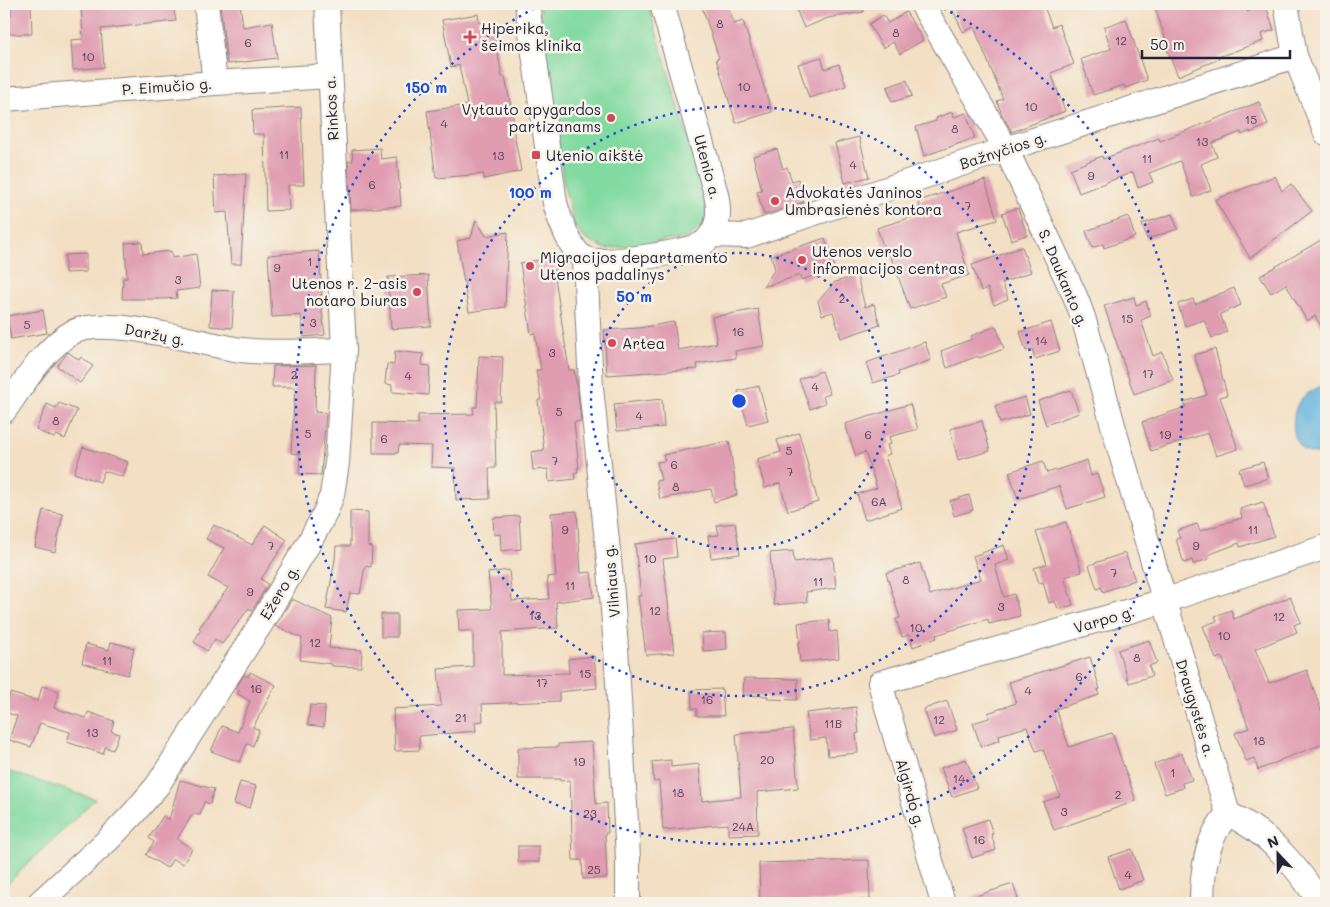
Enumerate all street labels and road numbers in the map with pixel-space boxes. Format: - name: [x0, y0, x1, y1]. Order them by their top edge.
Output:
- street label: P. Eimučio g.: [121, 73, 213, 99]
- street label: Rinkos a.: [319, 75, 343, 141]
- street label: Bažnyčios g.: [957, 126, 1049, 174]
- street label: Utenio a.: [690, 132, 726, 202]
- street label: S. Daukanto g.: [1034, 226, 1094, 330]
- street label: Daržų g.: [123, 318, 187, 350]
- street label: Vilniaus g.: [598, 543, 624, 619]
- street label: Ežero g.: [255, 561, 303, 623]
- street label: Varpo g.: [1071, 601, 1137, 637]
- street label: Draugystės a.: [1172, 657, 1220, 759]
- street label: Algirdo g.: [892, 756, 930, 830]

